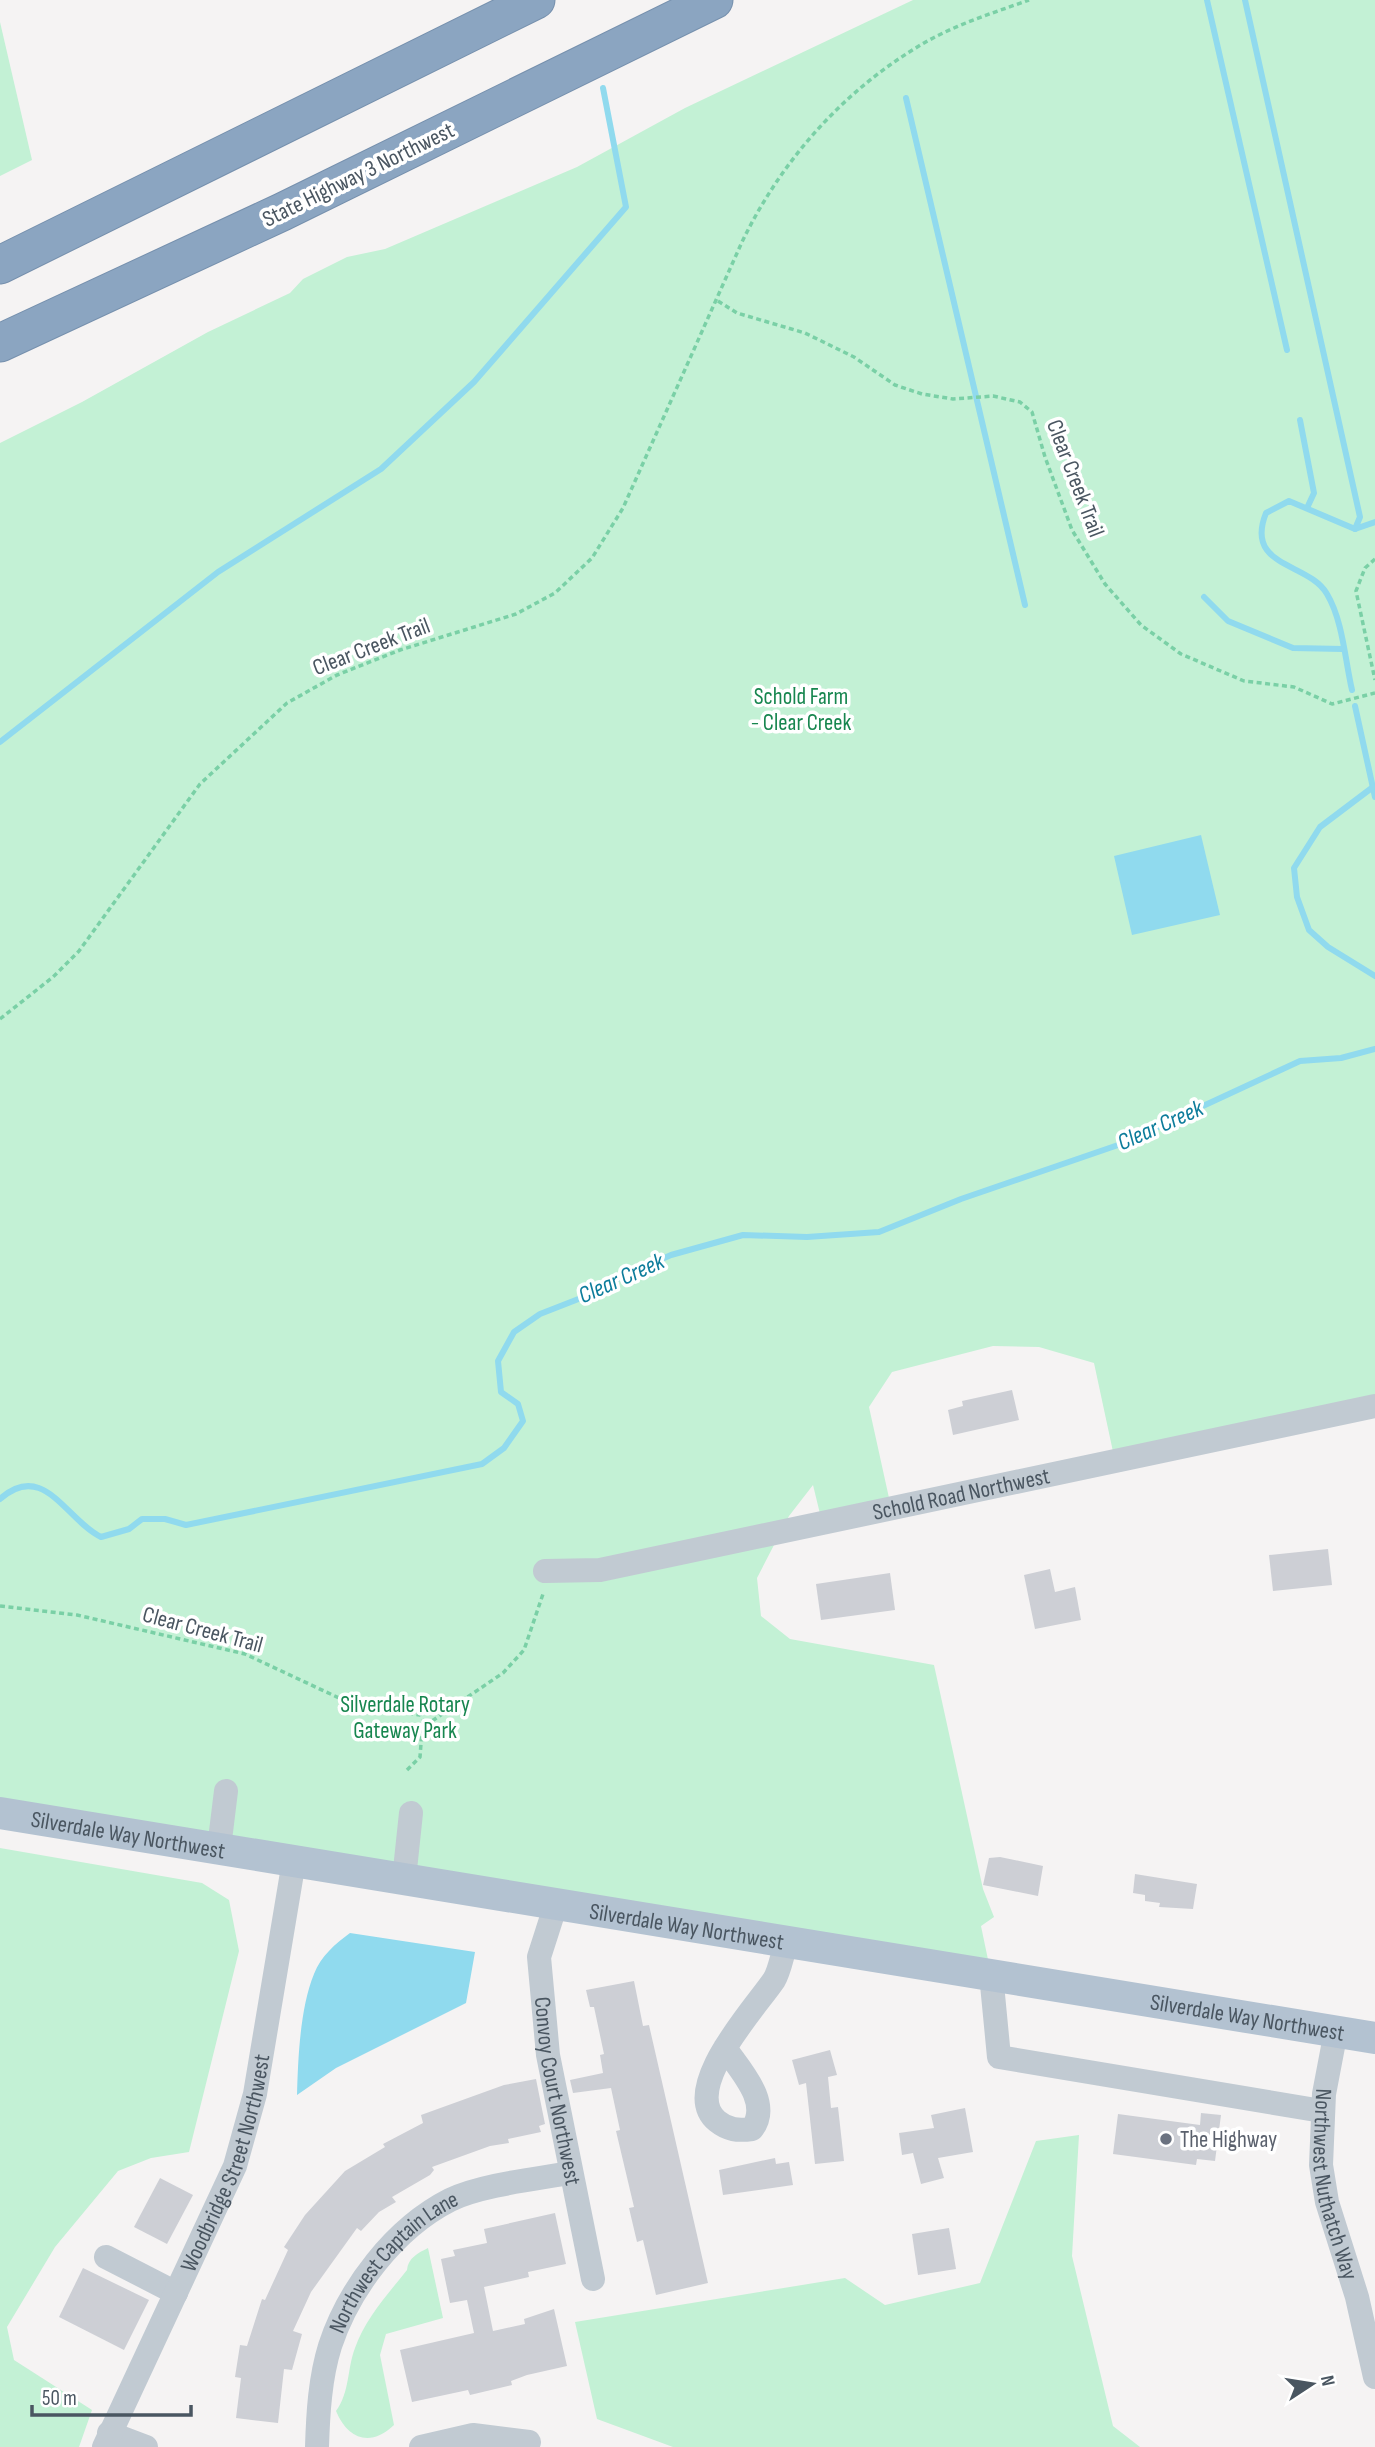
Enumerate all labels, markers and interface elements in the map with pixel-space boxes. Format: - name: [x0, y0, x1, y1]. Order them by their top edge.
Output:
- street label: State Highway 3 Northwest: [258, 116, 459, 233]
- street label: Clear Creek Trail: [1040, 416, 1110, 541]
- street label: Clear Creek Trail: [309, 612, 434, 682]
- park label: Schold Farm - Clear Creek: [751, 683, 851, 737]
- water label: Clear Creek: [1113, 1093, 1209, 1157]
- water label: Clear Creek: [574, 1246, 670, 1310]
- street label: Schold Road Northwest: [870, 1462, 1052, 1527]
- street label: Clear Creek Trail: [140, 1600, 266, 1659]
- park label: Silverdale Rotary Gateway Park: [340, 1691, 470, 1745]
- street label: Silverdale Way Northwest: [29, 1806, 227, 1866]
- street label: Silverdale Way Northwest: [587, 1898, 786, 1957]
- street label: Silverdale Way Northwest: [1148, 1988, 1346, 2048]
- street label: Convoy Court Northwest: [528, 1995, 587, 2188]
- street label: Woodbridge Street Northwest: [175, 2052, 276, 2277]
- street label: Northwest Nuthatch Way: [1306, 2088, 1364, 2284]
- place label: The Highway: [1180, 2126, 1277, 2154]
- marker: The Highway: [1158, 2131, 1174, 2147]
- street label: Northwest Captain Lane: [323, 2185, 463, 2338]
- north arrow: [1277, 2349, 1347, 2419]
- text: N: [1315, 2373, 1339, 2388]
- scale bar: [32, 2374, 191, 2418]
- text: 50 m: [42, 2386, 77, 2411]

